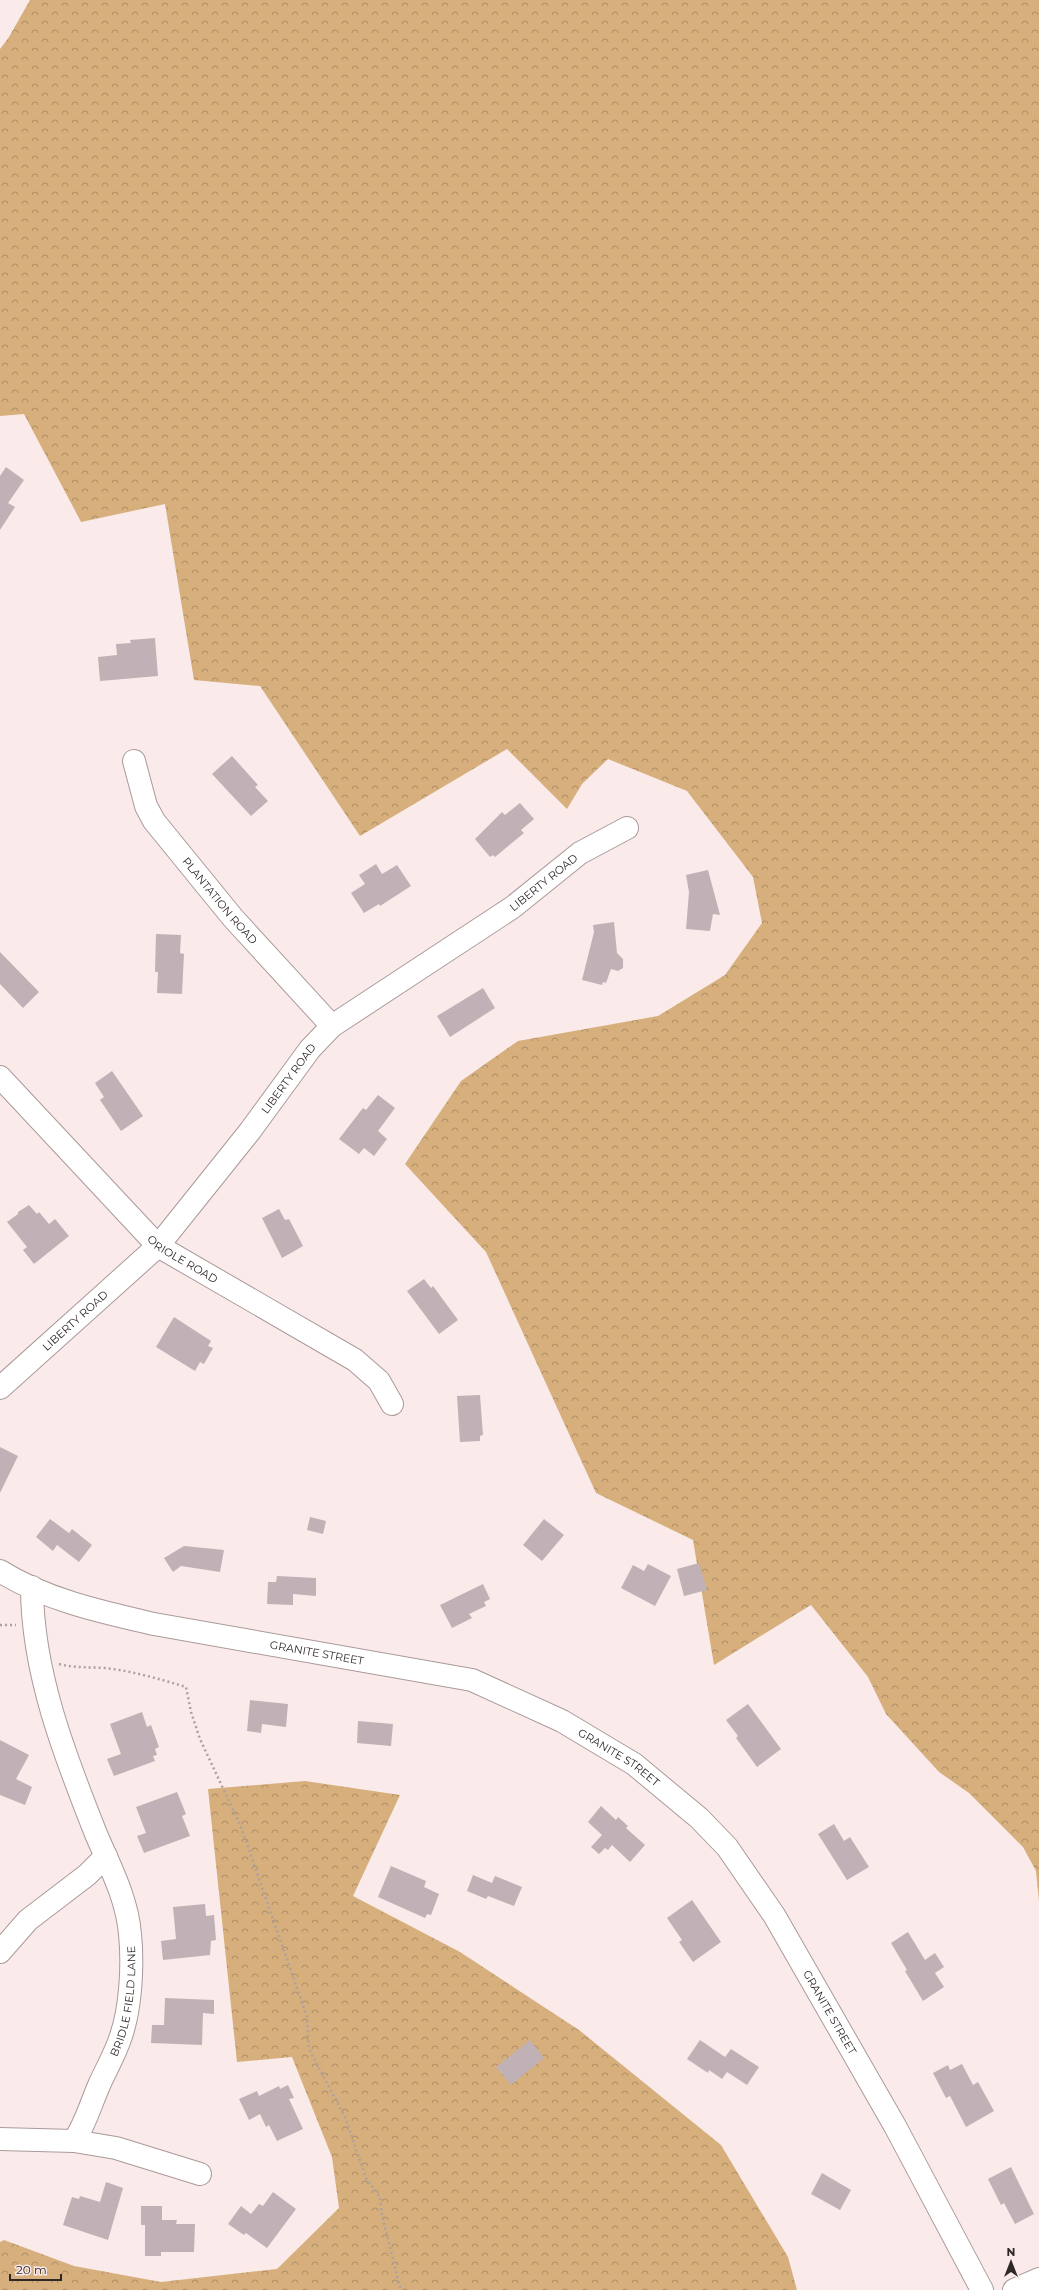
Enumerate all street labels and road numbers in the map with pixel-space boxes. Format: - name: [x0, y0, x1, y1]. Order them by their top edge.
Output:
- street label: LIBERTY ROAD: [507, 851, 580, 914]
- street label: PLANTATION ROAD: [179, 854, 260, 947]
- street label: LIBERTY ROAD: [258, 1040, 319, 1116]
- street label: ORIOLE ROAD: [144, 1232, 220, 1286]
- street label: LIBERTY ROAD: [39, 1287, 111, 1354]
- street label: GRANITE STREET: [269, 1638, 366, 1668]
- street label: GRANITE STREET: [576, 1725, 663, 1790]
- street label: BRIDLE FIELD LANE: [107, 1946, 138, 2059]
- street label: GRANITE STREET: [800, 1968, 860, 2058]

